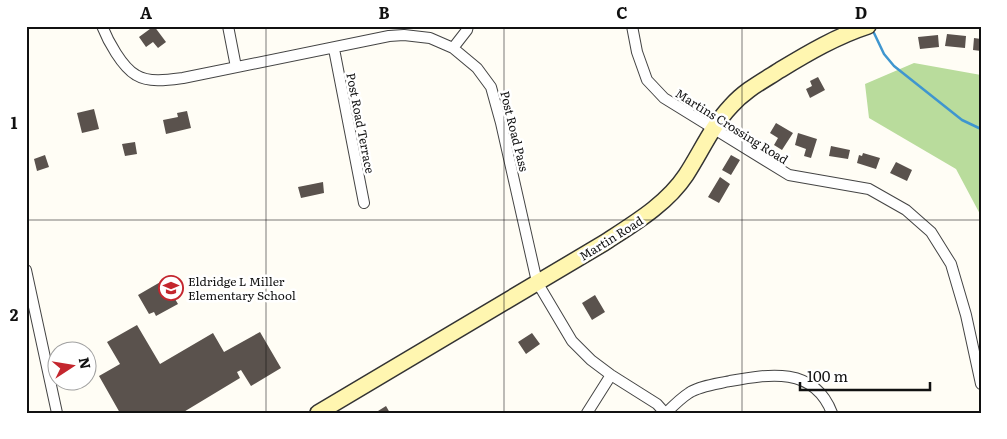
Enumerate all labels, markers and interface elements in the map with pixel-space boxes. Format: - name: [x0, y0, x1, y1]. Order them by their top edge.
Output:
- text: A: [140, 0, 152, 24]
- text: B: [378, 0, 390, 24]
- text: C: [616, 0, 628, 24]
- text: D: [855, 0, 867, 24]
- street label: Post Road Terrace: [342, 71, 380, 175]
- street label: Martins Crossing Road: [672, 84, 792, 168]
- street label: Post Road Pass: [496, 89, 534, 174]
- text: 1: [11, 110, 18, 134]
- street label: Martin Road: [576, 211, 647, 265]
- place label: Eldridge L Miller Elementary School: [188, 272, 296, 304]
- school or university icon: Eldridge L Miller Elementary School: [158, 275, 184, 301]
- text: 2: [10, 302, 19, 326]
- north arrow: [48, 342, 98, 392]
- text: N: [75, 355, 97, 371]
- scale bar: [800, 359, 930, 391]
- text: 100 m: [807, 364, 848, 387]

